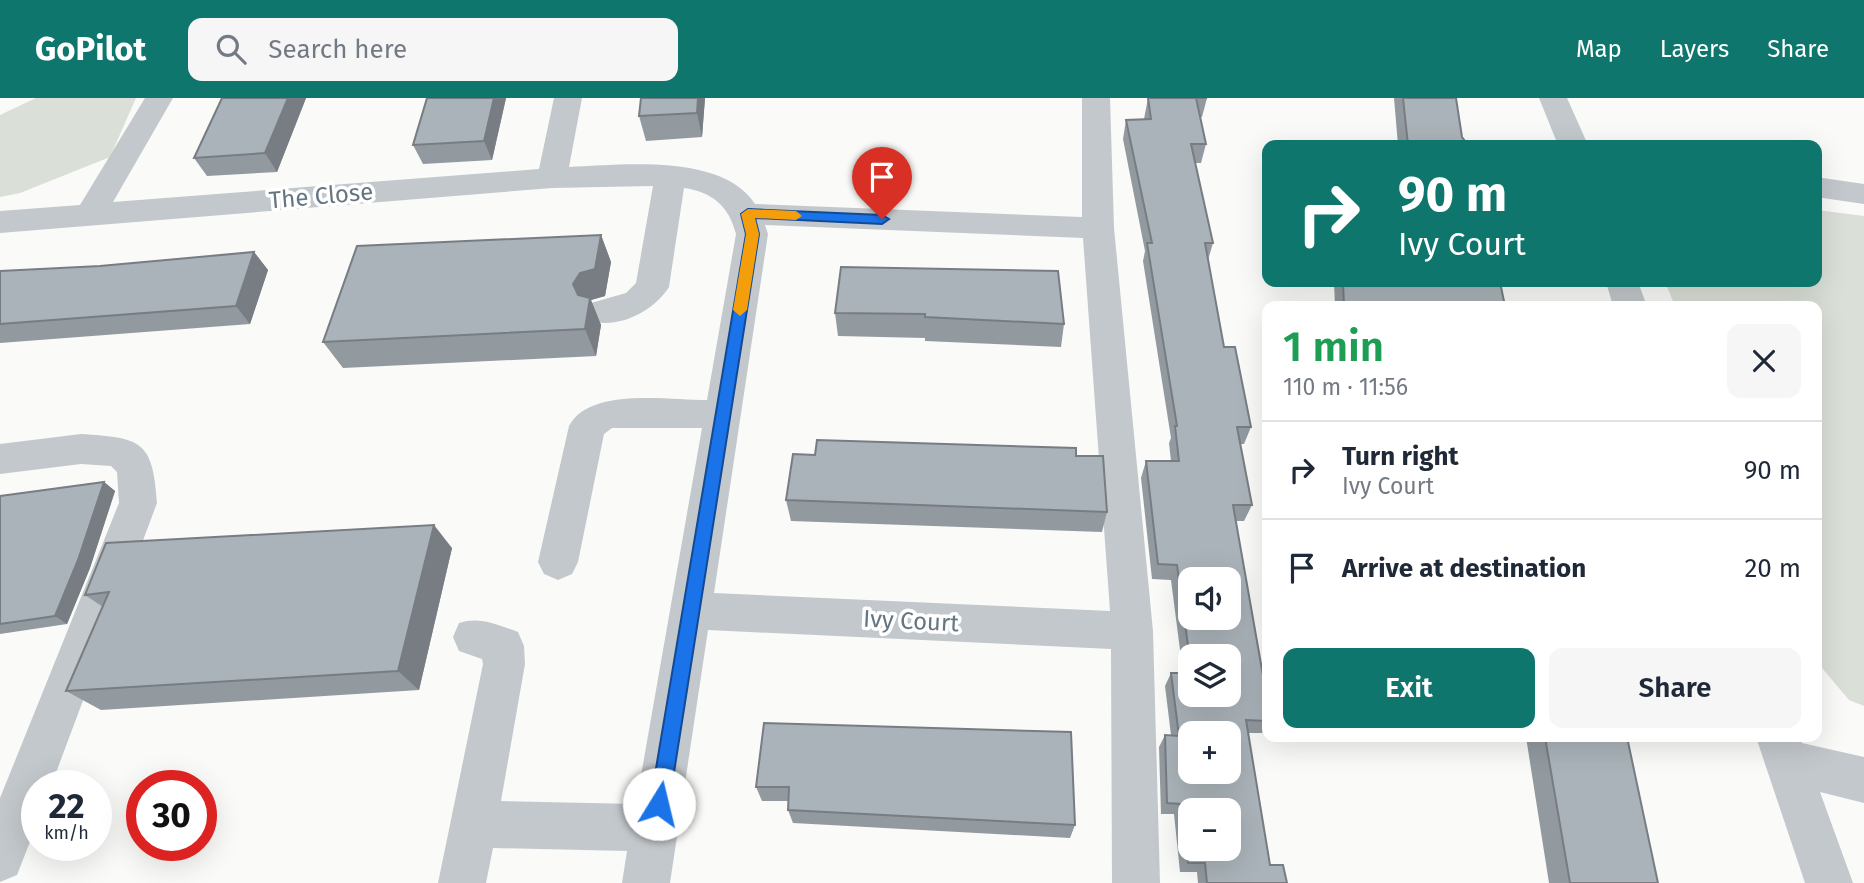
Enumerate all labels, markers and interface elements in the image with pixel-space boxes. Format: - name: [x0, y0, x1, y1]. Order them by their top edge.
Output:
- search box: [188, 18, 678, 81]
- text: GoPilot: [35, 29, 146, 69]
- icon: search: [212, 30, 250, 68]
- text: Search here: [268, 34, 407, 65]
- text: Map: [1576, 35, 1622, 63]
- text: Layers: [1660, 35, 1729, 63]
- text: Share: [1767, 35, 1829, 63]
- pin: [852, 147, 912, 219]
- icon: arrive: [863, 158, 901, 196]
- text: 90 m: [1398, 165, 1507, 224]
- icon: right: [1283, 168, 1374, 259]
- street label: The Close: [268, 178, 374, 214]
- text: Ivy Court: [1398, 225, 1526, 263]
- text: 1 min: [1283, 322, 1384, 372]
- button: close: [1727, 324, 1801, 398]
- text: 110 m · 11:56: [1283, 373, 1408, 401]
- text: Turn right: [1342, 441, 1459, 472]
- icon: right: [1283, 451, 1321, 489]
- text: 90 m: [1744, 455, 1801, 486]
- text: Ivy Court: [1342, 472, 1434, 500]
- icon: arrive: [1283, 549, 1321, 587]
- text: Arrive at destination: [1342, 553, 1586, 584]
- text: 20 m: [1744, 553, 1801, 584]
- map controls: [1178, 567, 1241, 861]
- button: sound: [1178, 567, 1241, 630]
- street label: Ivy Court: [862, 605, 960, 638]
- button: layers: [1178, 644, 1241, 707]
- button: Exit: [1283, 648, 1535, 728]
- button: Share: [1549, 648, 1801, 728]
- button: +: [1178, 721, 1241, 784]
- position arrow: [622, 767, 696, 841]
- speed limit sign: 30: [126, 770, 217, 861]
- text: 22: [48, 785, 85, 827]
- button: −: [1178, 798, 1241, 861]
- text: km/h: [44, 822, 89, 844]

